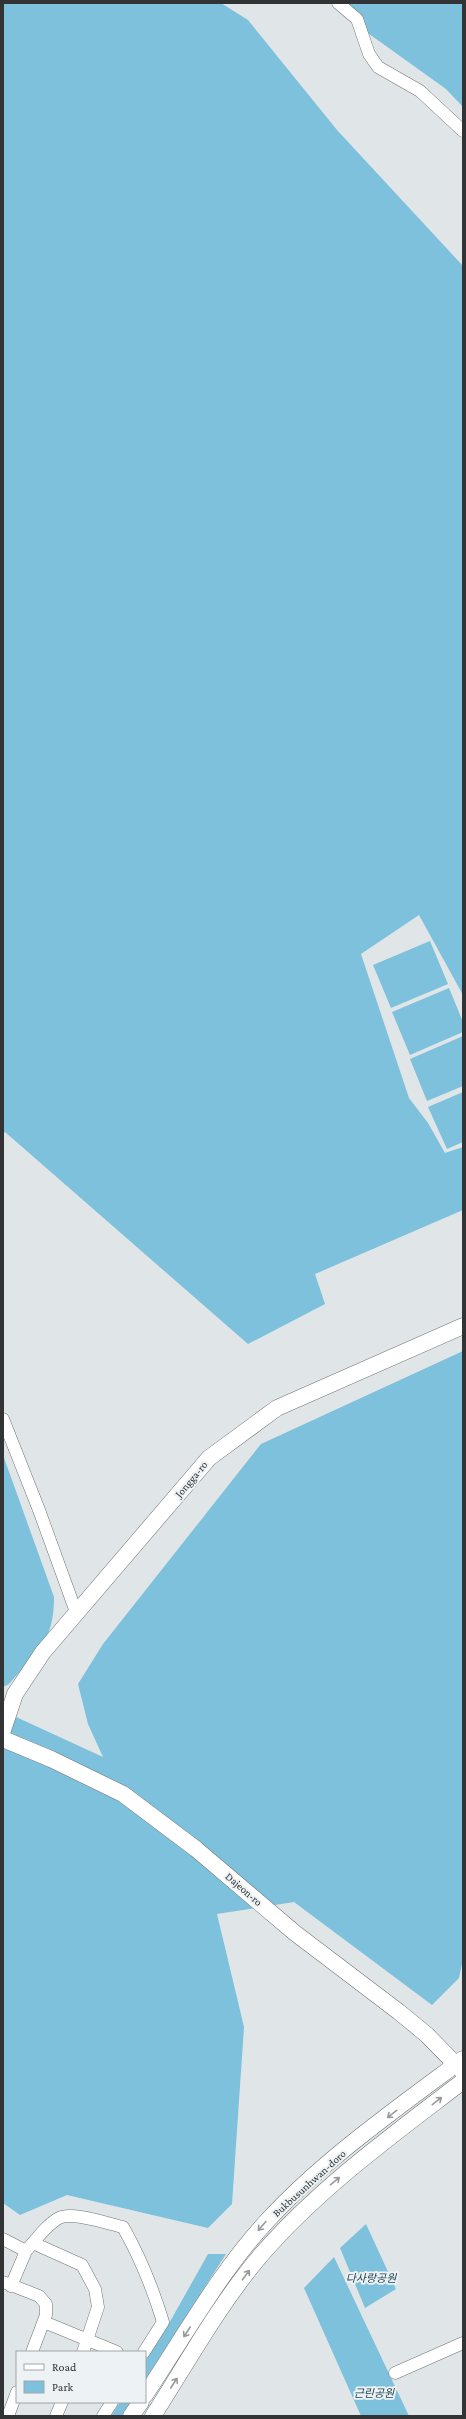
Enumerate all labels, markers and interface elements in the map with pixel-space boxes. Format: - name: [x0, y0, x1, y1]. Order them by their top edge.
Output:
- street label: Jongga-ro: [172, 1458, 211, 1501]
- street label: Dajeon-ro: [223, 1870, 265, 1909]
- one-way arrow: [432, 2096, 443, 2105]
- one-way arrow: [386, 2109, 397, 2118]
- street label: Bukbusunhwan-doro: [270, 2147, 348, 2219]
- one-way arrow: [330, 2177, 341, 2186]
- one-way arrow: [258, 2221, 267, 2232]
- one-way arrow: [242, 2270, 250, 2281]
- park label: 다사랑공원: [346, 2272, 397, 2284]
- one-way arrow: [183, 2326, 191, 2337]
- legend: [16, 2351, 146, 2403]
- text: Road: [52, 2360, 77, 2374]
- one-way arrow: [170, 2378, 178, 2389]
- text: Park: [52, 2380, 74, 2394]
- park label: 근린공원: [354, 2387, 395, 2399]

